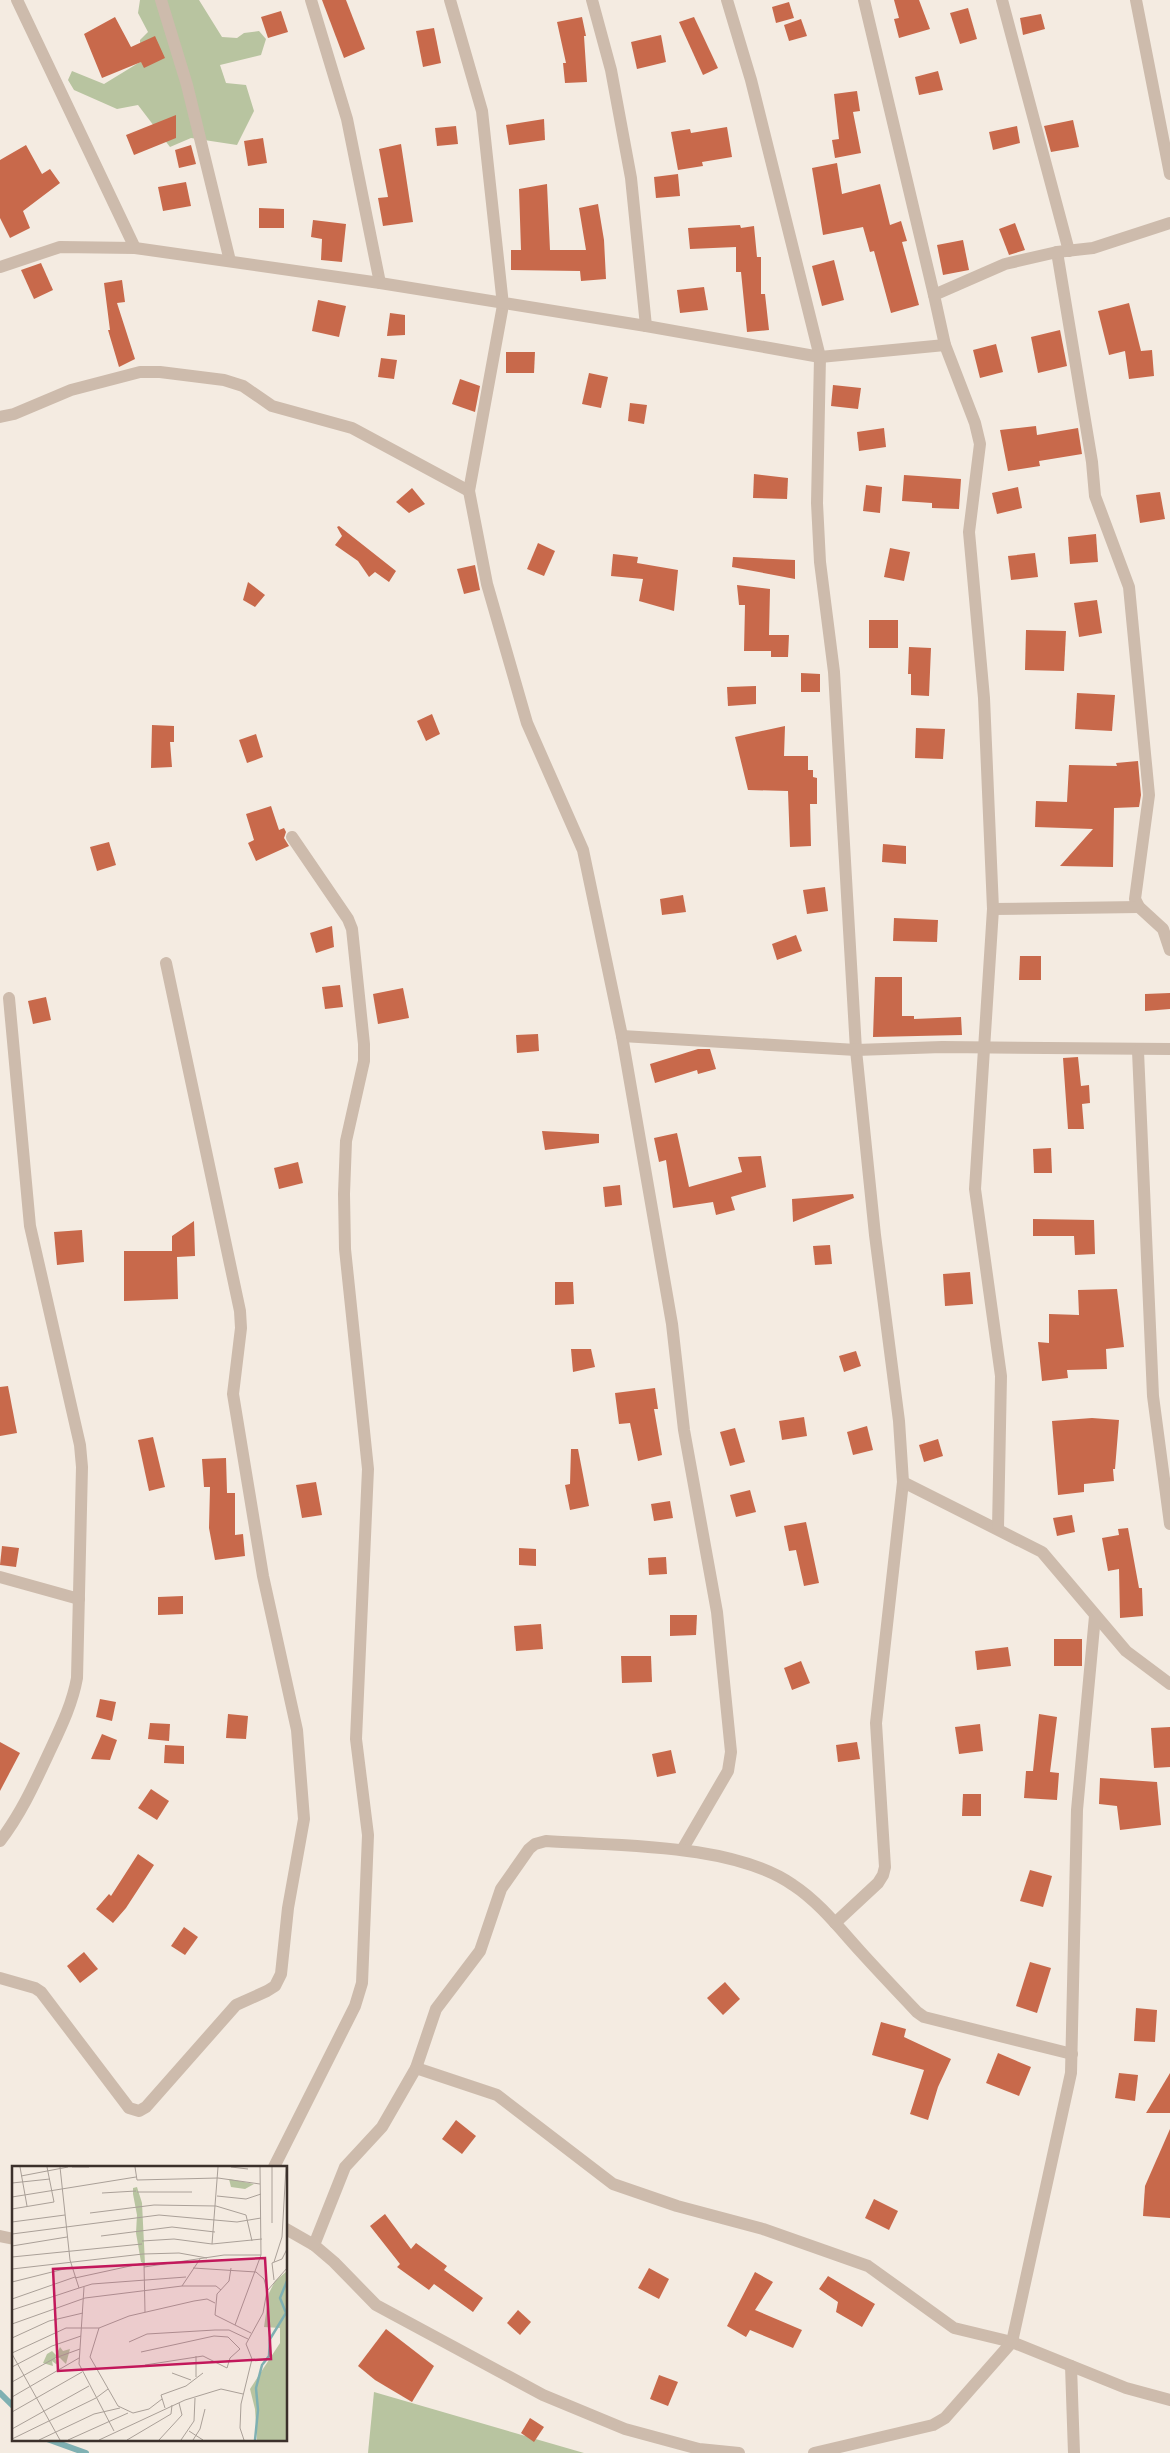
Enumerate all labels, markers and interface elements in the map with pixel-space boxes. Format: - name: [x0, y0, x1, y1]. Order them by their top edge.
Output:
- inset map: [12, 2166, 288, 2440]

